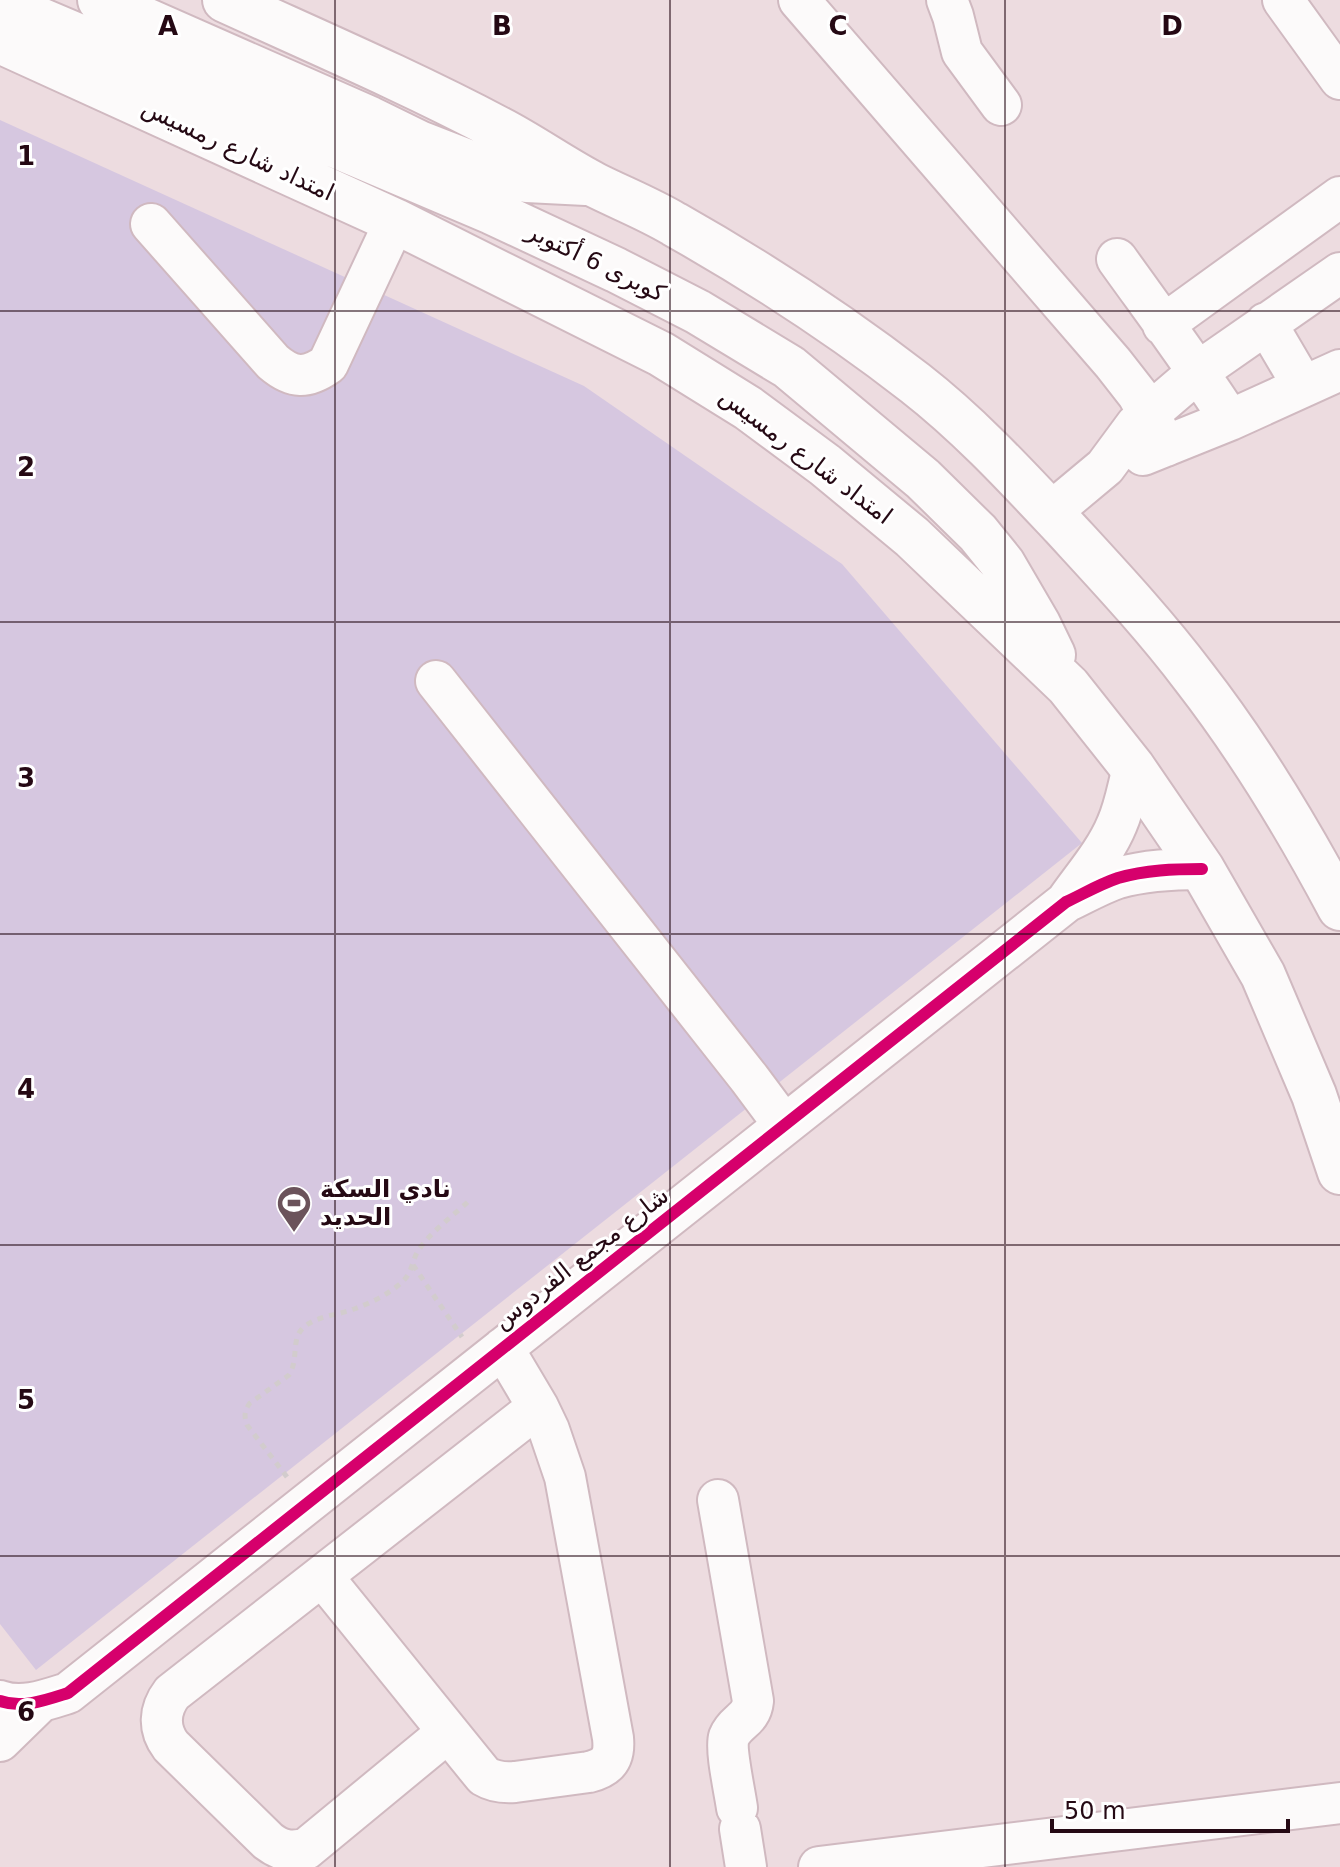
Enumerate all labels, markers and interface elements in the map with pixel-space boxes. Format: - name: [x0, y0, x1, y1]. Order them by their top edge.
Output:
- text: A: [158, 11, 178, 41]
- text: B: [492, 11, 512, 41]
- text: C: [828, 11, 848, 41]
- text: D: [1161, 11, 1183, 41]
- street label: امتداد شارع رمسيس: [137, 93, 339, 207]
- text: 1: [17, 141, 35, 171]
- street label: كوبرى 6 أكتوبر: [521, 214, 671, 308]
- street label: امتداد شارع رمسيس: [714, 382, 898, 530]
- text: 2: [17, 452, 35, 482]
- text: 3: [17, 763, 35, 793]
- text: 4: [17, 1074, 35, 1104]
- place label: نادي السكة الحديد: [320, 1175, 451, 1231]
- street label: شارع مجمع الفردوس: [488, 1181, 674, 1335]
- sports icon: نادي السكة الحديد: [275, 1184, 313, 1234]
- text: 5: [17, 1385, 35, 1415]
- text: 6: [17, 1697, 35, 1727]
- scale bar: [1052, 1783, 1288, 1833]
- text: 50 m: [1064, 1797, 1126, 1825]

